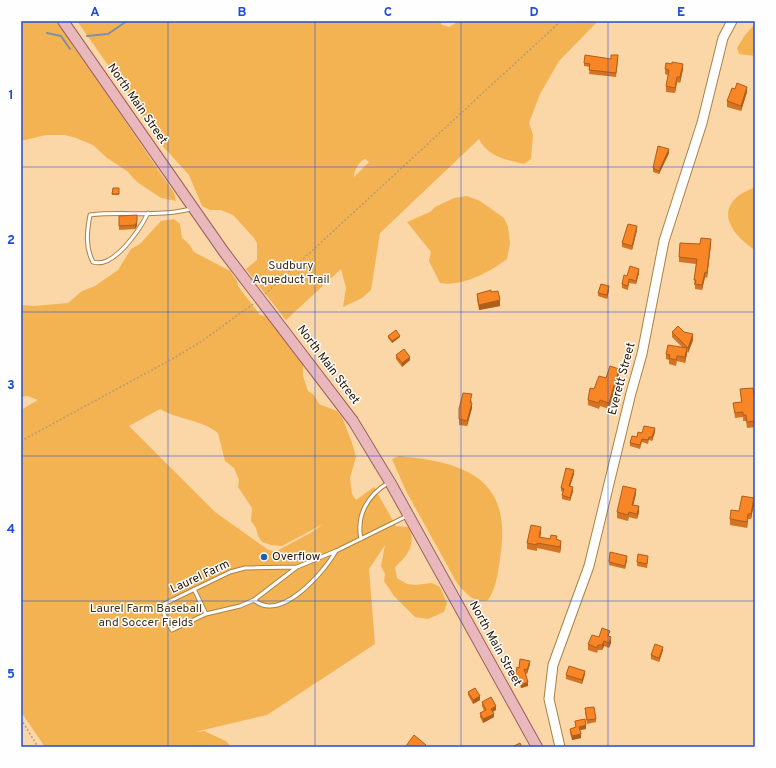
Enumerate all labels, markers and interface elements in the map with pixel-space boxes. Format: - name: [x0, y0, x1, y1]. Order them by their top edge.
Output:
- text: A: [90, 5, 100, 21]
- text: B: [238, 5, 247, 21]
- text: C: [384, 5, 392, 21]
- text: D: [529, 5, 539, 21]
- text: E: [677, 5, 685, 21]
- street label: North Main Street: [103, 60, 171, 148]
- text: 1: [8, 88, 14, 104]
- text: 2: [7, 233, 15, 249]
- park label: Sudbury Aqueduct Trail: [252, 258, 330, 288]
- street label: North Main Street: [293, 322, 363, 408]
- street label: Everett Street: [605, 341, 639, 417]
- text: 3: [7, 378, 15, 394]
- text: 4: [7, 522, 15, 538]
- place label: Overflow: [272, 549, 321, 565]
- marker: Overflow: [259, 552, 269, 562]
- street label: Laurel Farm: [168, 556, 232, 598]
- street label: North Main Street: [465, 599, 525, 689]
- park label: Laurel Farm Baseball and Soccer Fields: [90, 601, 202, 631]
- text: 5: [7, 667, 15, 683]

